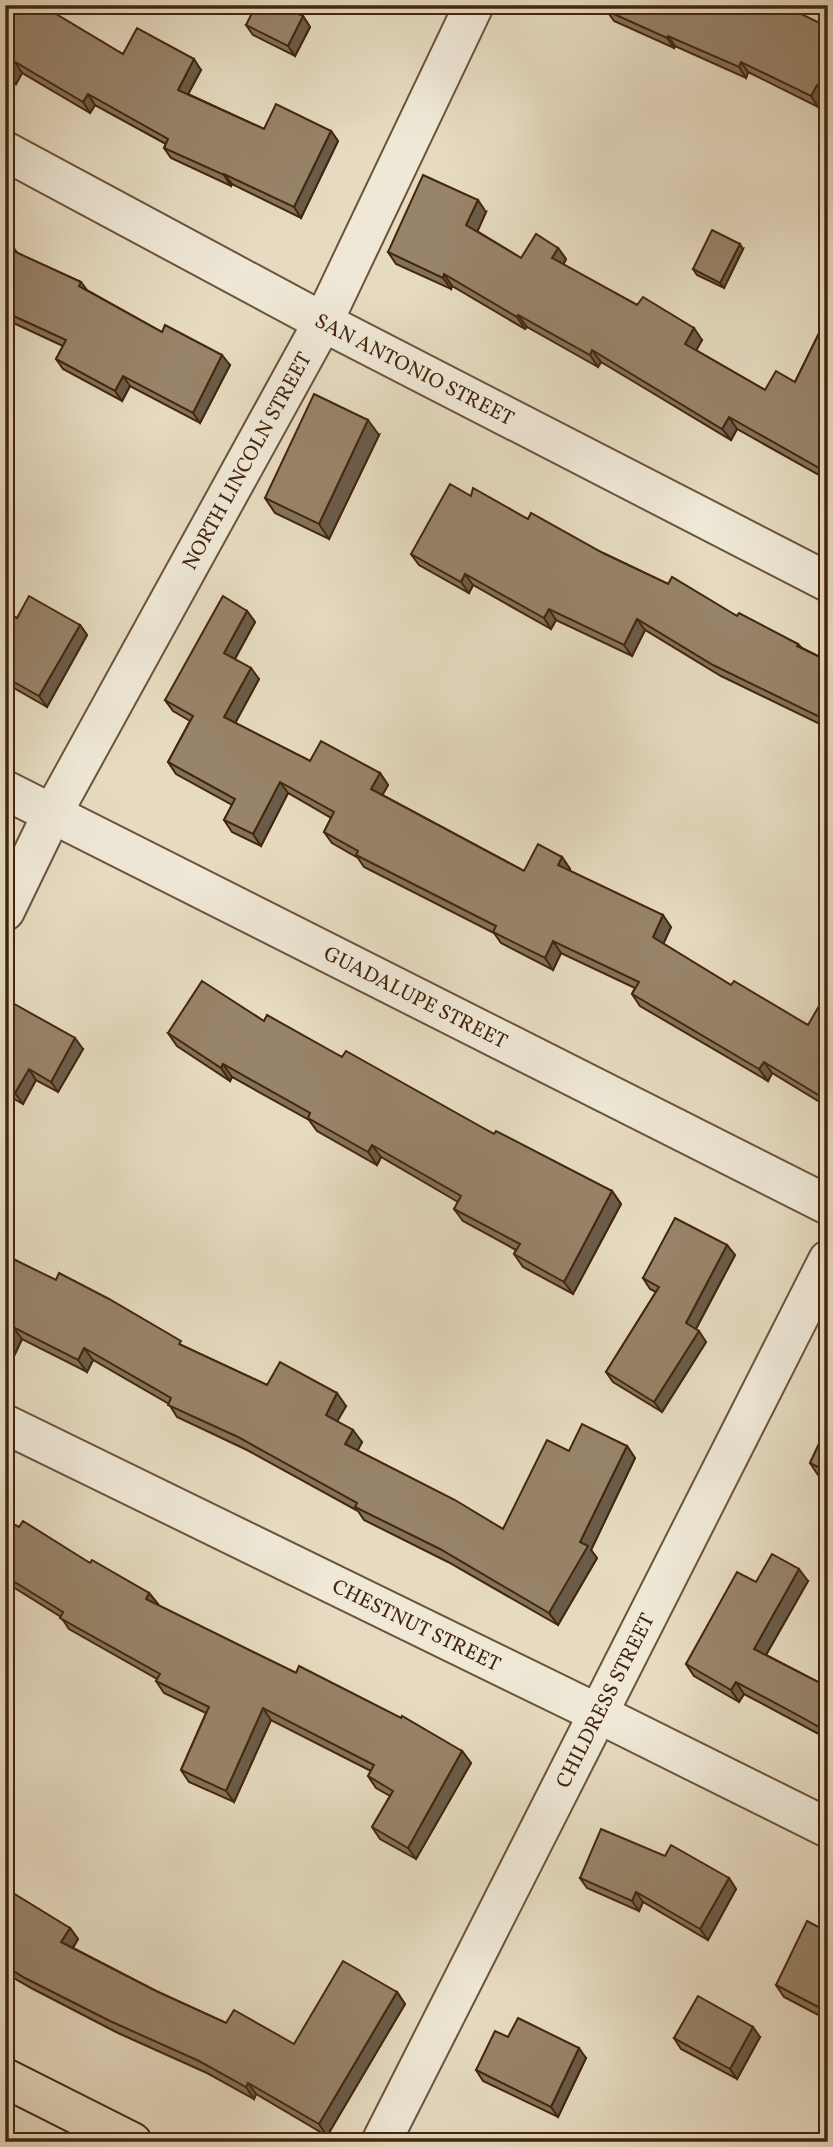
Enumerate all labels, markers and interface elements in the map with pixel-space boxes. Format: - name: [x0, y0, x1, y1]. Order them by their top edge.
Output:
- street label: SAN ANTONIO STREET: [309, 307, 519, 434]
- street label: NORTH LINCOLN STREET: [176, 347, 320, 576]
- street label: GUADALUPE STREET: [318, 940, 512, 1057]
- street label: CHESTNUT STREET: [327, 1573, 505, 1680]
- street label: CHILDRESS STREET: [550, 1609, 663, 1794]

